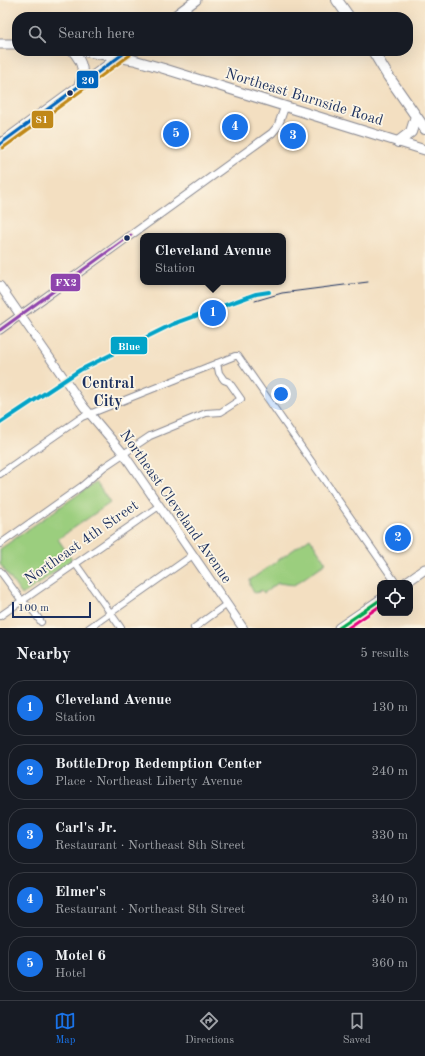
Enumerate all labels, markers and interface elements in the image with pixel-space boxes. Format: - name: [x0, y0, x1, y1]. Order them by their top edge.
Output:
- search box: [12, 12, 413, 56]
- icon: search: [26, 23, 48, 45]
- text: Search here: [58, 27, 135, 42]
- street label: Northeast Burnside Road: [223, 67, 385, 129]
- line badge: 20: [76, 70, 99, 89]
- text: 20: [82, 76, 94, 87]
- unlabelled marker: [65, 88, 75, 98]
- line badge: 81: [31, 110, 54, 129]
- pin: 4: [222, 112, 248, 142]
- text: 81: [36, 115, 48, 126]
- pin: 5: [163, 119, 189, 149]
- pin: 3: [280, 121, 306, 151]
- unlabelled marker: [122, 233, 132, 243]
- popup: [140, 233, 286, 285]
- text: Cleveland Avenue: [155, 244, 271, 259]
- text: Station: [155, 262, 195, 275]
- line badge: FX2: [50, 273, 81, 292]
- text: FX2: [55, 278, 77, 289]
- pin: 1: [200, 298, 226, 328]
- line badge: Blue: [110, 336, 148, 355]
- text: Blue: [118, 342, 140, 353]
- district label: Central City: [82, 376, 134, 410]
- your location: [271, 384, 291, 404]
- street label: Northeast Cleveland Avenue: [116, 428, 234, 586]
- street label: Northeast 4th Street: [22, 498, 142, 588]
- pin: 2: [385, 523, 411, 553]
- map controls: [377, 580, 413, 616]
- button: locate: [377, 580, 413, 616]
- scale bar: [12, 600, 91, 619]
- text: 100 m: [18, 603, 49, 614]
- text: Nearby: [16, 646, 71, 663]
- text: 5 results: [360, 647, 409, 660]
- text: Cleveland Avenue: [55, 693, 172, 708]
- text: 1: [26, 701, 34, 714]
- text: 130 m: [371, 701, 408, 714]
- text: Station: [55, 711, 96, 724]
- text: BottleDrop Redemption Center: [55, 757, 262, 772]
- text: 2: [26, 765, 34, 778]
- text: 240 m: [371, 765, 408, 778]
- text: Place · Northeast Liberty Avenue: [55, 775, 243, 788]
- text: Carl's Jr.: [55, 821, 117, 836]
- text: 3: [26, 829, 34, 842]
- text: 330 m: [371, 829, 408, 842]
- text: Restaurant · Northeast 8th Street: [55, 839, 245, 852]
- text: Elmer's: [55, 885, 106, 900]
- text: 4: [26, 893, 34, 906]
- text: 340 m: [371, 893, 408, 906]
- text: Restaurant · Northeast 8th Street: [55, 903, 245, 916]
- text: Motel 6: [55, 949, 106, 964]
- text: 5: [26, 957, 34, 970]
- text: 360 m: [371, 957, 408, 970]
- text: Hotel: [55, 967, 86, 980]
- tab: Map: [54, 1010, 76, 1048]
- tab: Directions: [185, 1010, 234, 1048]
- tab: Saved: [343, 1010, 371, 1048]

